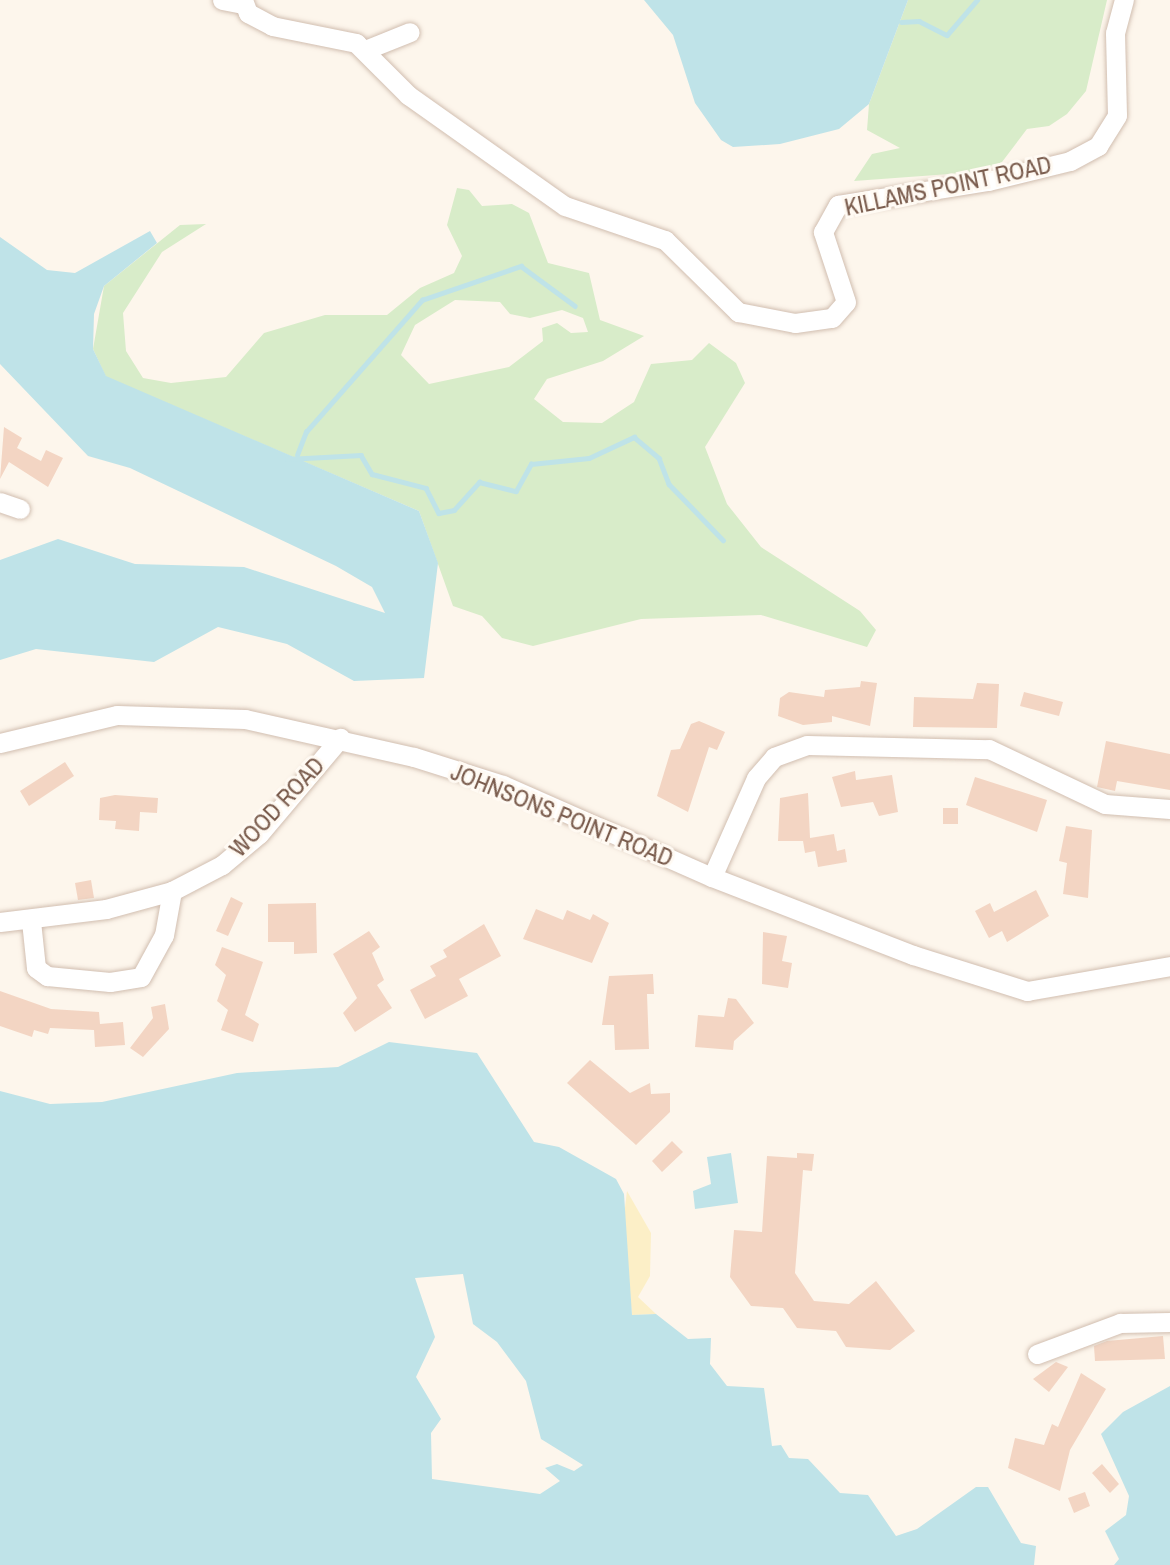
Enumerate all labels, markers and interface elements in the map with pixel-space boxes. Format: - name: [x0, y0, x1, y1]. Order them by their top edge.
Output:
- street label: KILLAMS POINT ROAD: [842, 150, 1054, 222]
- street label: WOOD ROAD: [224, 751, 330, 863]
- street label: JOHNSONS POINT ROAD: [447, 757, 677, 873]

